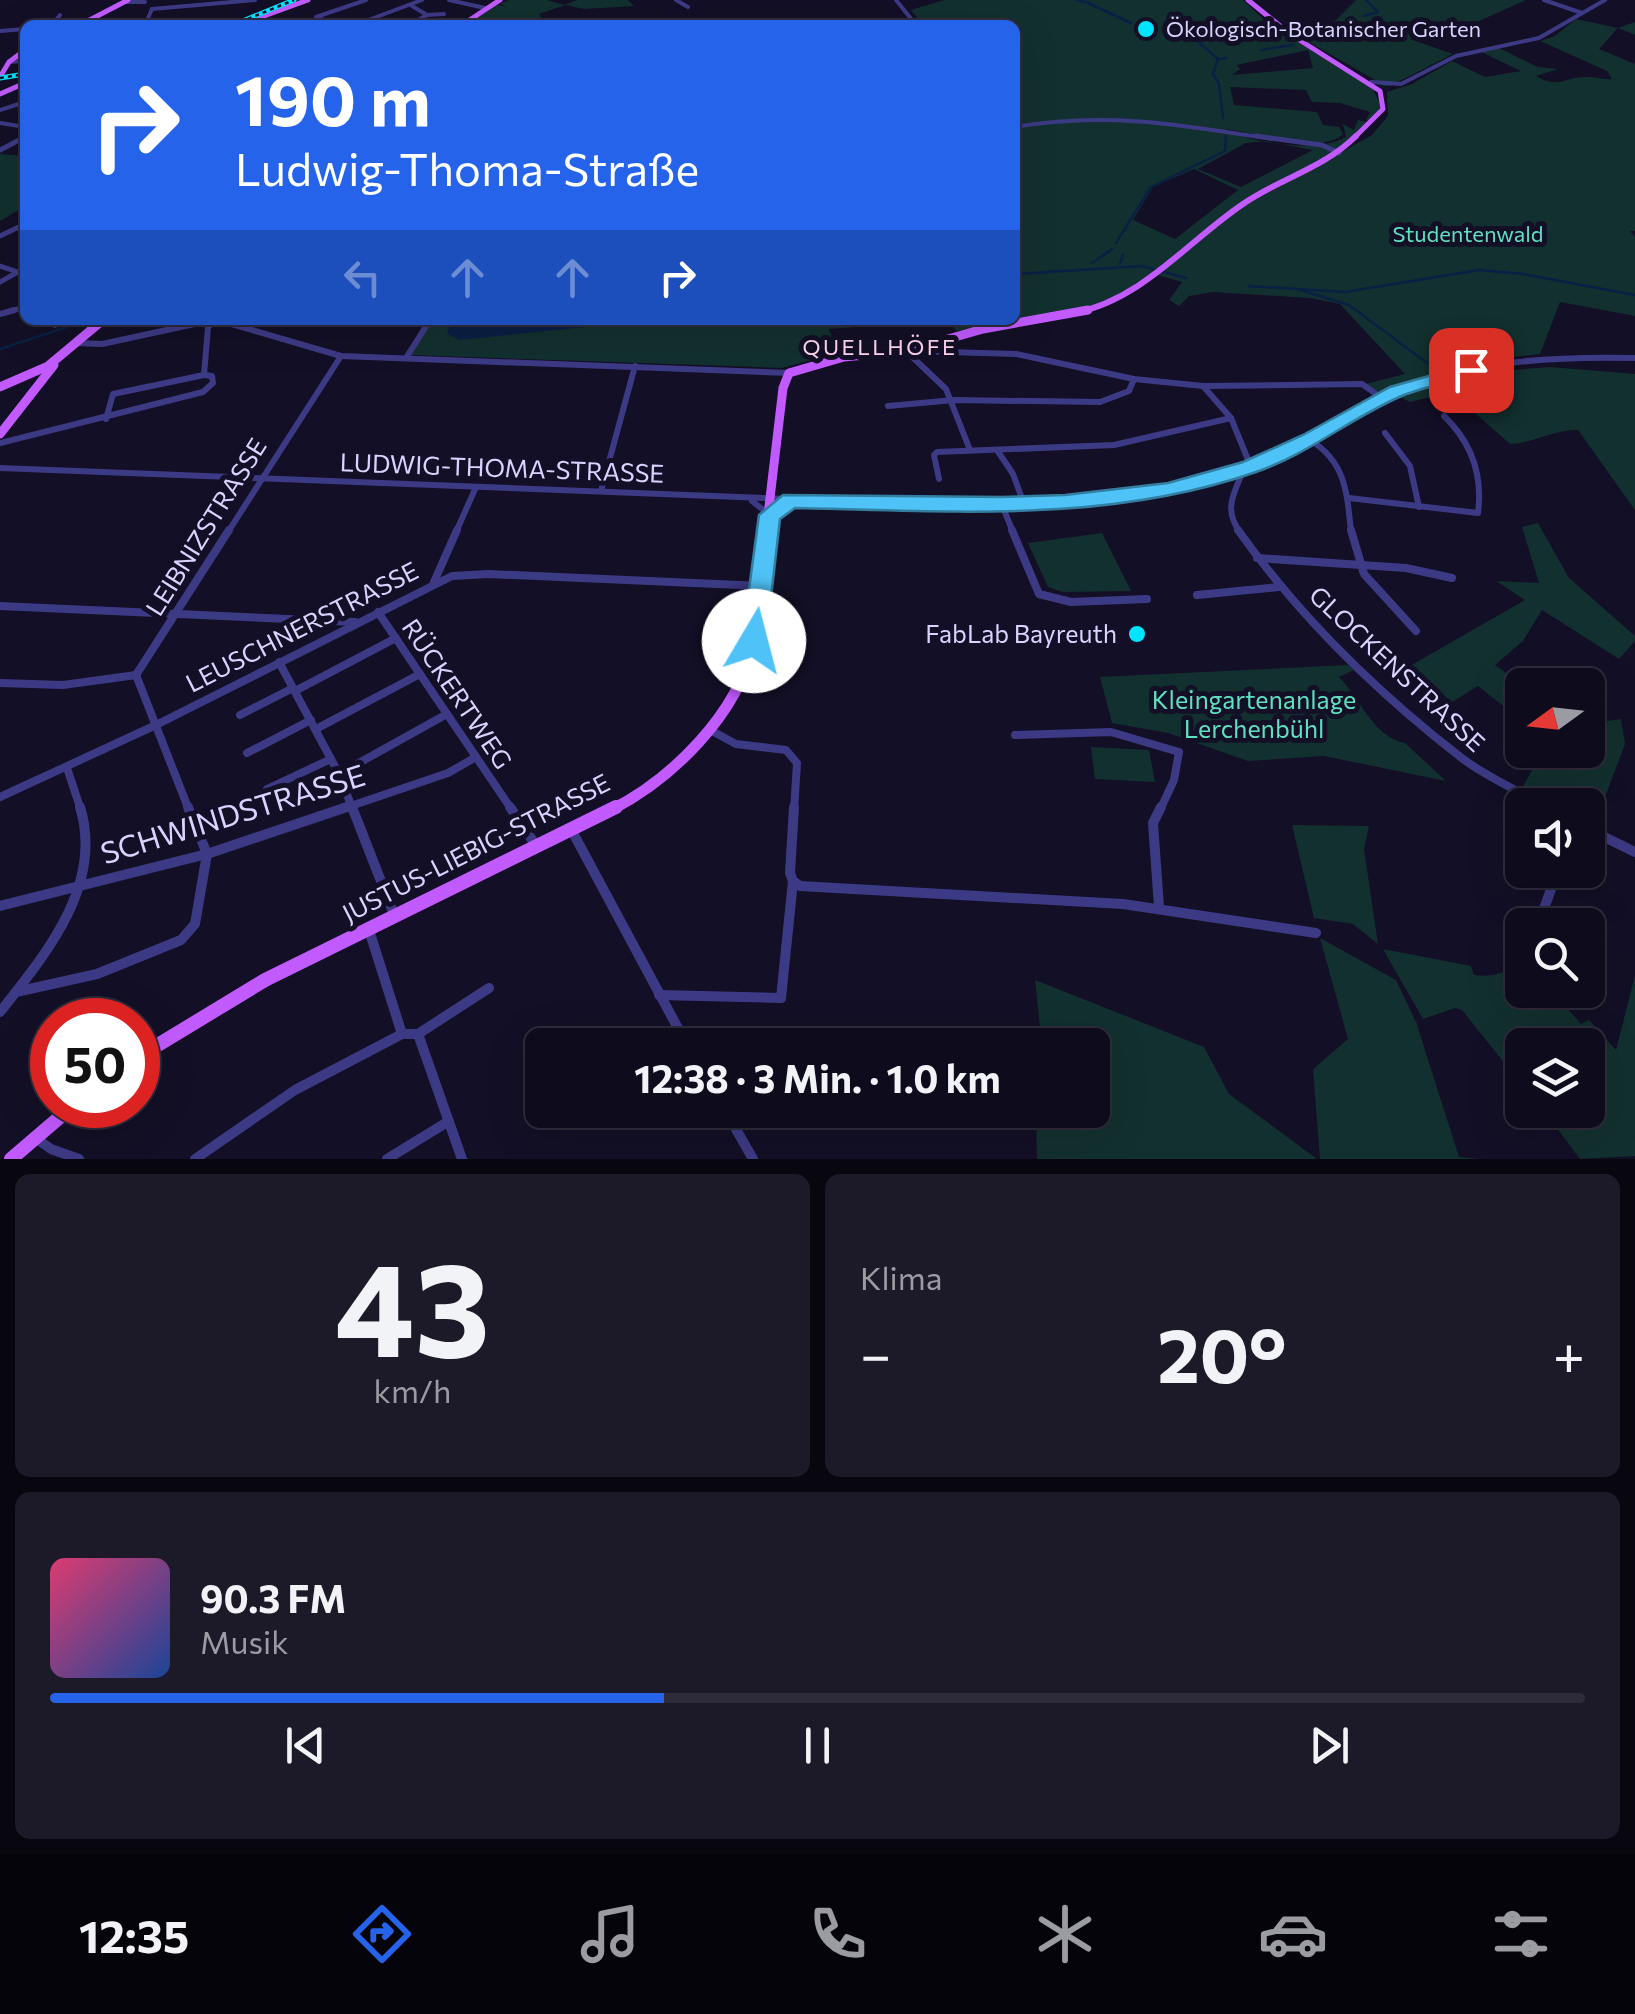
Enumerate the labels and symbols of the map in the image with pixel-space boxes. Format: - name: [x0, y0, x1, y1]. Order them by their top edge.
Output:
- place label: Ökologisch-Botanischer Garten: [1166, 15, 1481, 42]
- marker: Ökologisch-Botanischer Garten: [1135, 18, 1157, 40]
- park label: Studentenwald: [1393, 220, 1543, 247]
- pin: [1429, 328, 1514, 413]
- district label: QUELLHÖFE: [803, 333, 957, 360]
- street label: LEIBNIZSTRASSE: [139, 432, 272, 621]
- street label: LUDWIG-THOMA-STRASSE: [339, 446, 665, 488]
- street label: LEUSCHNERSTRASSE: [180, 554, 423, 698]
- street label: GLOCKENSTRASSE: [1304, 579, 1492, 757]
- position arrow: [702, 589, 806, 693]
- street label: RÜCKERTWEG: [397, 613, 519, 774]
- place label: FabLab Bayreuth: [925, 618, 1117, 648]
- marker: FabLab Bayreuth: [1126, 623, 1148, 645]
- north arrow: [1505, 668, 1605, 768]
- park label: Kleingartenanlage Lerchenbühl: [1152, 684, 1356, 743]
- street label: SCHWINDSTRASSE: [96, 755, 369, 870]
- street label: JUSTUS-LIEBIG-STRASSE: [337, 767, 614, 928]
- speed limit sign: 50: [30, 998, 160, 1128]

